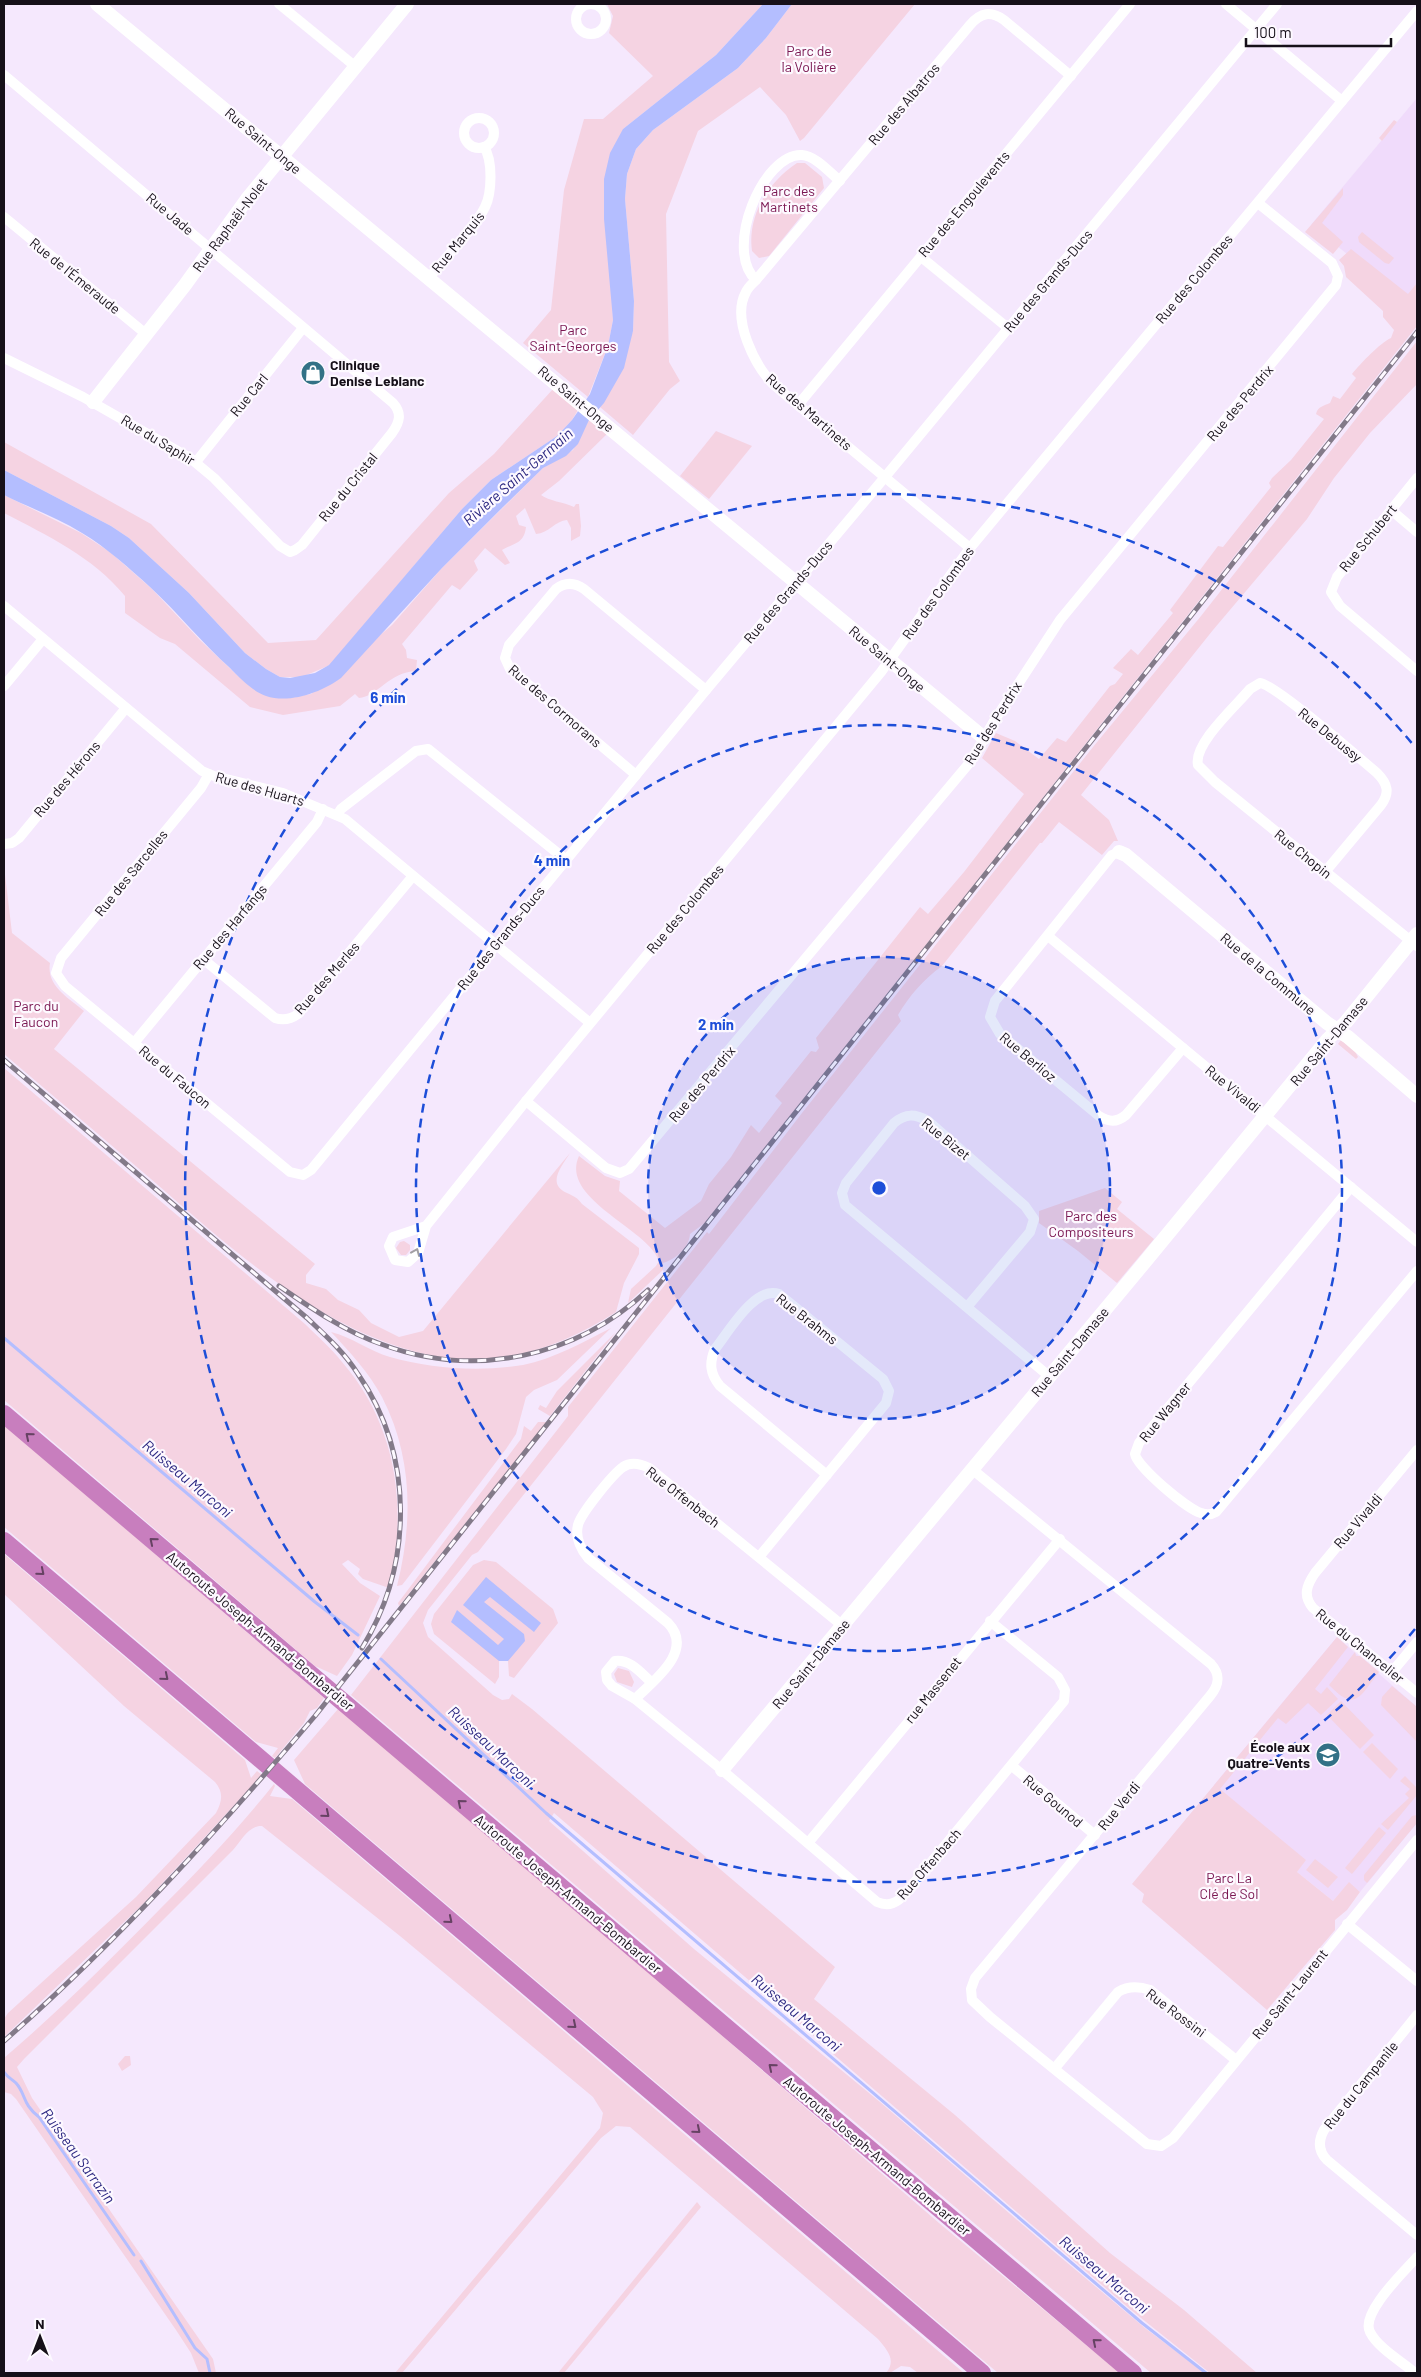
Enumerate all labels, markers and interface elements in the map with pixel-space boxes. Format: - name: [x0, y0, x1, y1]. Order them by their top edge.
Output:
- scale bar: [1246, 15, 1391, 47]
- text: 100 m: [1254, 23, 1292, 41]
- park label: Parc de la Volière: [781, 42, 837, 75]
- street label: Rue des Albatros: [864, 59, 943, 148]
- street label: Rue Saint-Onge: [222, 104, 305, 177]
- street label: Rue des Engoulevents: [914, 147, 1013, 260]
- street label: Rue Raphaël-Nolet: [189, 174, 271, 275]
- park label: Parc des Martinets: [760, 182, 818, 215]
- street label: Rue Jade: [143, 189, 197, 238]
- street label: Rue Marquis: [428, 207, 488, 276]
- street label: Rue des Grands-Ducs: [1000, 226, 1096, 336]
- street label: Rue des Colombes: [1151, 231, 1236, 327]
- street label: Rue de l'Émeraude: [27, 234, 124, 317]
- park label: Parc Saint-Georges: [530, 321, 617, 354]
- place label: Clinique Denise Leblanc: [330, 356, 425, 389]
- shop icon: Clinique Denise Leblanc: [300, 360, 326, 386]
- street label: Rue des Perdrix: [1203, 361, 1277, 444]
- street label: Rue Saint-Onge: [535, 362, 618, 435]
- street label: Rue Carl: [226, 370, 271, 420]
- street label: Rue des Martinets: [763, 370, 856, 454]
- street label: Rue du Saphir: [118, 411, 198, 468]
- water label: Rivière Saint-Germain: [459, 424, 576, 529]
- street label: Rue du Cristal: [315, 449, 381, 525]
- street label: Rue Schubert: [1335, 500, 1400, 575]
- street label: Rue des Grands-Ducs: [740, 537, 836, 647]
- street label: Rue des Colombes: [898, 543, 977, 643]
- street label: Rue Saint-Onge: [846, 622, 929, 695]
- street label: Rue des Cormorans: [505, 661, 606, 751]
- street label: Rue des Perdrix: [960, 678, 1025, 767]
- text: 6 min: [370, 688, 406, 706]
- street label: Rue Debussy: [1295, 704, 1366, 766]
- street label: Rue des Hérons: [30, 737, 104, 820]
- street label: Rue des Huarts: [214, 768, 307, 809]
- street label: Rue Chopin: [1271, 825, 1335, 882]
- street label: Rue des Sarcelles: [91, 826, 171, 919]
- text: 4 min: [534, 851, 570, 869]
- street label: Rue des Colombes: [642, 861, 727, 957]
- street label: Rue des Harfangs: [189, 880, 270, 973]
- street label: Rue des Grands-Ducs: [453, 882, 548, 993]
- street label: Rue de la Commune: [1217, 929, 1319, 1018]
- street label: Rue des Merles: [290, 938, 363, 1017]
- street label: Rue Saint-Damase: [1286, 992, 1371, 1089]
- park label: Parc du Faucon: [13, 997, 59, 1030]
- text: 2 min: [698, 1015, 734, 1033]
- street label: Rue Berlioz: [997, 1028, 1060, 1085]
- street label: Rue du Faucon: [136, 1042, 215, 1112]
- street label: Rue des Perdrix: [665, 1042, 739, 1125]
- street label: Rue Vivaldi: [1202, 1061, 1264, 1116]
- street label: Rue Bizet: [919, 1114, 974, 1163]
- centre of rings: [870, 1179, 888, 1197]
- park label: Parc des Compositeurs: [1049, 1207, 1134, 1240]
- one-way arrow: [410, 1248, 420, 1257]
- street label: Rue Brahms: [773, 1289, 842, 1348]
- street label: Rue Saint-Damase: [1027, 1303, 1112, 1400]
- street label: Rue Wagner: [1135, 1378, 1194, 1445]
- one-way arrow: [26, 1432, 35, 1441]
- water label: Ruisseau Marconi: [139, 1436, 236, 1521]
- street label: Rue Offenbach: [643, 1463, 724, 1531]
- street label: Rue Vivaldi: [1330, 1490, 1385, 1552]
- one-way arrow: [150, 1538, 159, 1547]
- street label: Autoroute Joseph-Armand-Bombardier: [163, 1547, 357, 1714]
- one-way arrow: [35, 1567, 44, 1575]
- street label: Rue du Chancelier: [1313, 1605, 1408, 1687]
- street label: Rue Saint-Damase: [768, 1615, 853, 1712]
- street label: rue Massenet: [901, 1653, 965, 1726]
- one-way arrow: [159, 1672, 168, 1681]
- water label: Ruisseau Marconi: [445, 1702, 539, 1791]
- place label: École aux Quatre-Vents: [1227, 1738, 1310, 1771]
- school or university icon: École aux Quatre-Vents: [1315, 1742, 1341, 1768]
- street label: Rue Gounod: [1020, 1771, 1087, 1831]
- street label: Rue Verdi: [1094, 1778, 1143, 1833]
- one-way arrow: [458, 1800, 467, 1809]
- one-way arrow: [320, 1809, 329, 1818]
- street label: Autoroute Joseph-Armand-Bombardier: [471, 1810, 665, 1977]
- street label: Rue Offenbach: [893, 1825, 964, 1903]
- park label: Parc La Clé de Sol: [1200, 1869, 1258, 1902]
- one-way arrow: [444, 1914, 453, 1923]
- street label: Rue Saint-Laurent: [1248, 1945, 1331, 2042]
- water label: Ruisseau Marconi: [748, 1970, 845, 2055]
- street label: Rue Rossini: [1143, 1985, 1210, 2041]
- one-way arrow: [567, 2019, 576, 2028]
- street label: Rue du Campanile: [1320, 2037, 1401, 2132]
- one-way arrow: [768, 2064, 777, 2073]
- street label: Autoroute Joseph-Armand-Bombardier: [780, 2072, 974, 2239]
- water label: Ruisseau Sarrazin: [38, 2104, 120, 2207]
- one-way arrow: [691, 2125, 700, 2134]
- water label: Ruisseau Marconi: [1056, 2232, 1153, 2317]
- north arrow: [15, 2312, 65, 2362]
- text: N: [35, 2315, 45, 2332]
- one-way arrow: [1092, 2339, 1101, 2348]

